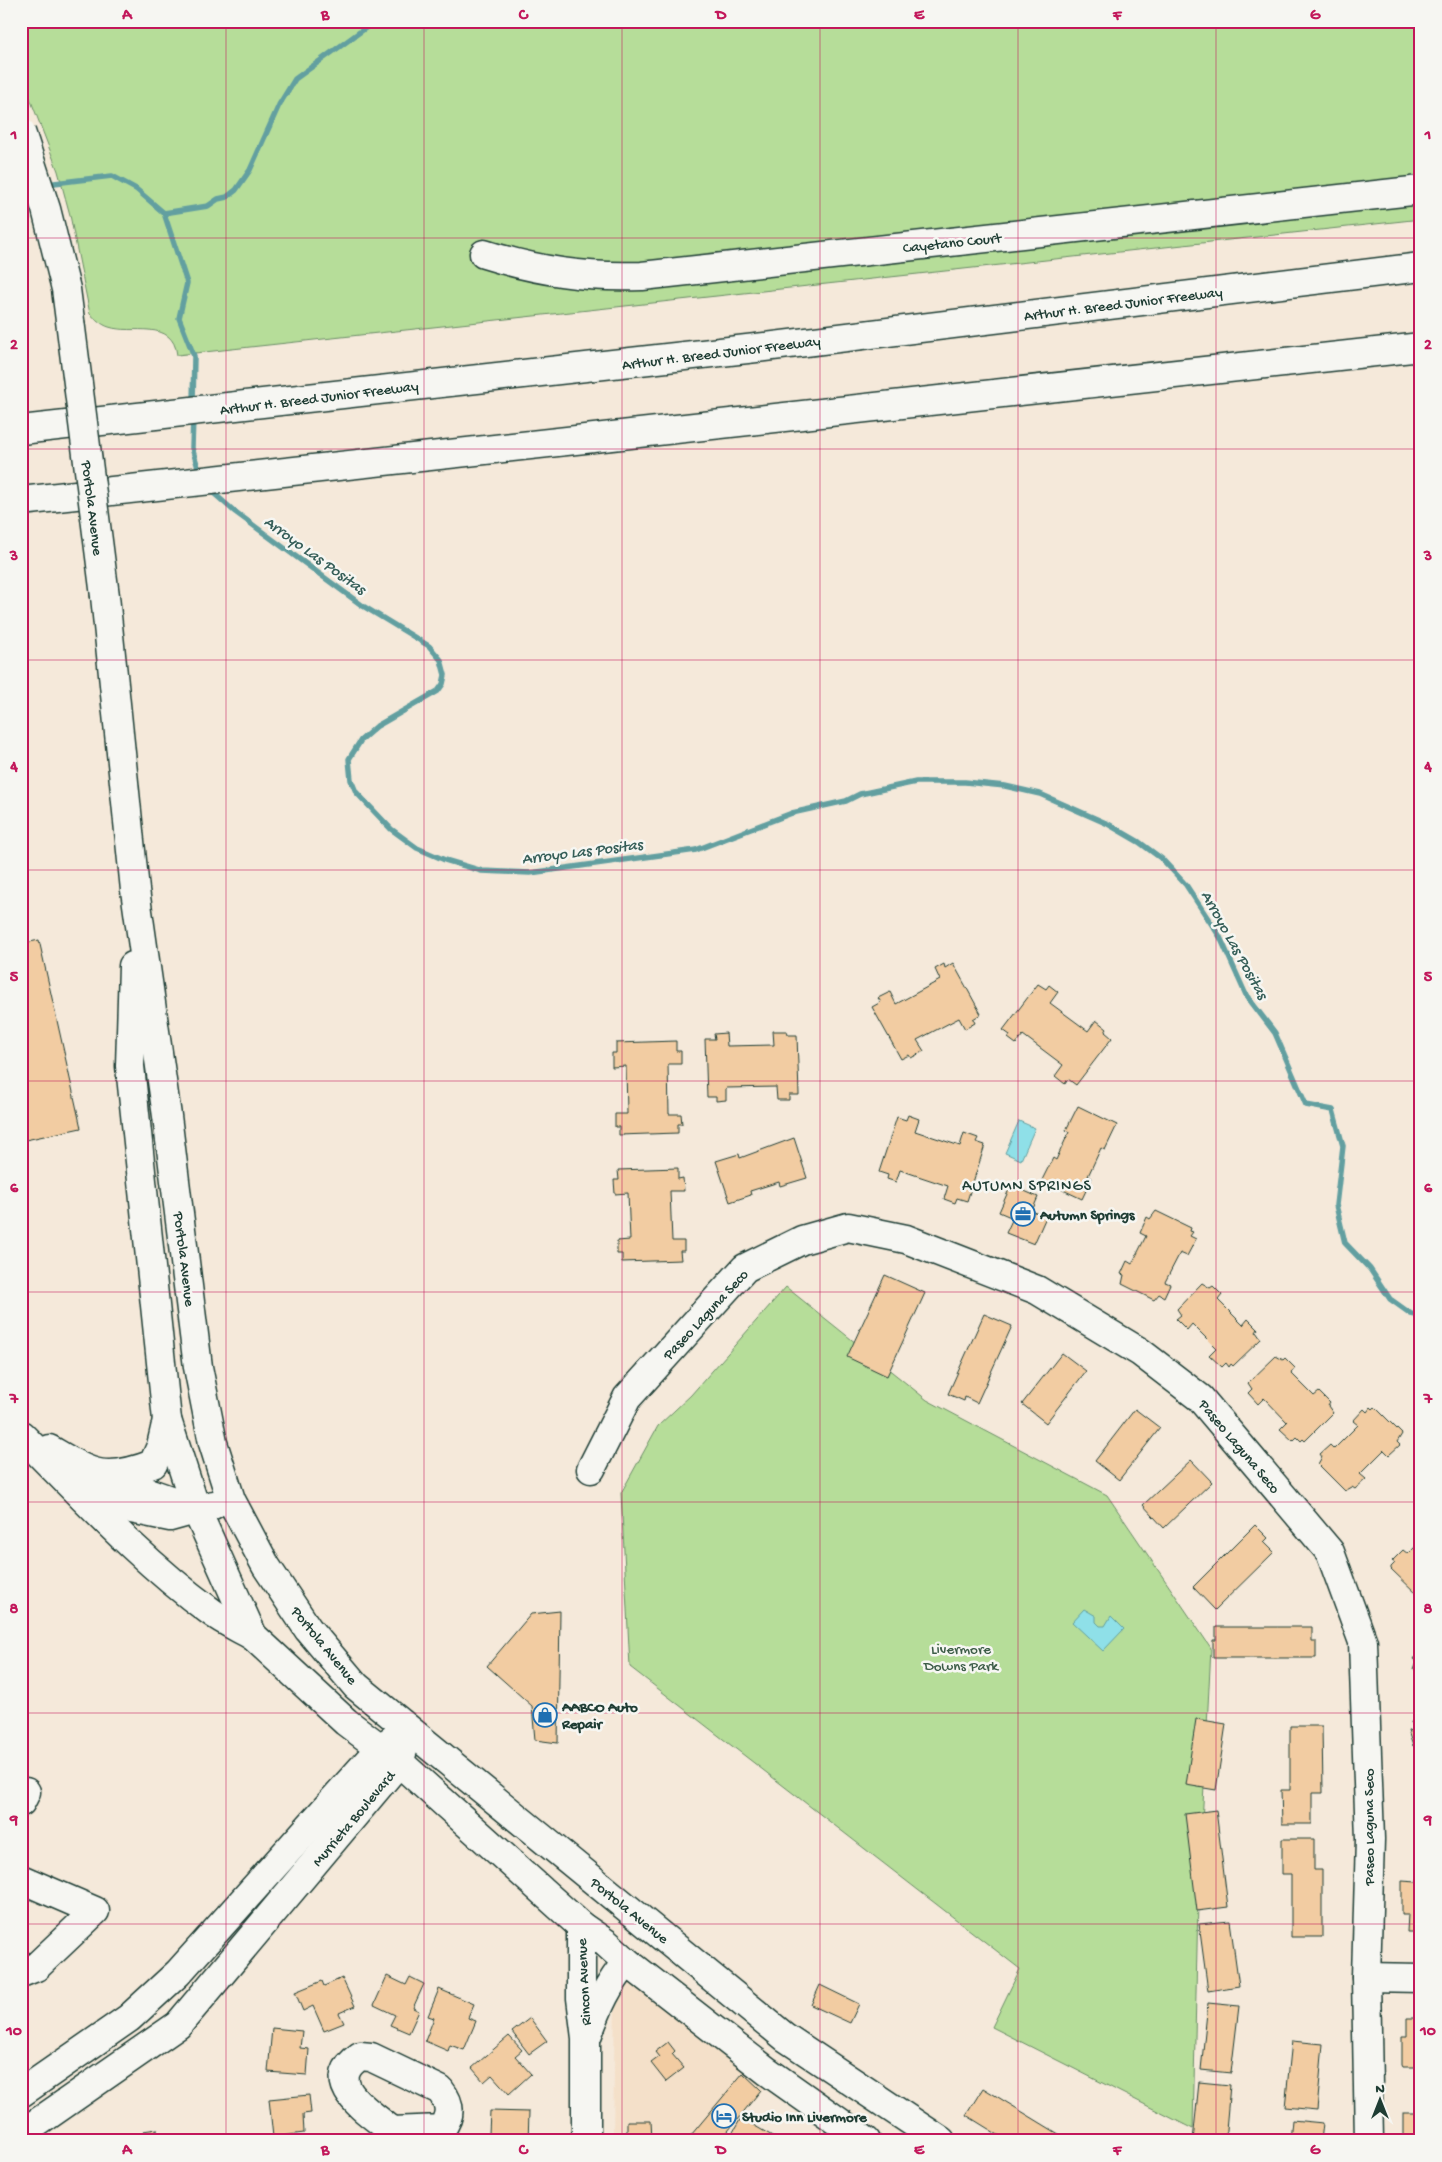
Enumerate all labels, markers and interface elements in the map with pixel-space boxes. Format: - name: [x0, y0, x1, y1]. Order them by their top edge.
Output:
- text: A: [121, 7, 133, 26]
- text: B: [320, 7, 330, 26]
- text: C: [518, 7, 529, 26]
- text: D: [714, 7, 727, 26]
- text: E: [914, 7, 925, 26]
- text: F: [1112, 7, 1123, 26]
- text: G: [1310, 7, 1321, 26]
- text: 1: [10, 127, 17, 146]
- text: 1: [1424, 127, 1431, 146]
- street label: Cayetano Court: [902, 230, 1004, 258]
- street label: Arthur H. Breed Junior Freeway: [1023, 284, 1224, 326]
- street label: Arthur H. Breed Junior Freeway: [621, 333, 822, 375]
- text: 2: [10, 337, 18, 356]
- text: 2: [1424, 337, 1432, 356]
- street label: Arthur H. Breed Junior Freeway: [219, 378, 420, 420]
- street label: Portola Avenue: [76, 459, 106, 557]
- water label: Arroyo Las Positas: [259, 514, 370, 601]
- text: 3: [9, 548, 18, 567]
- text: 3: [1423, 548, 1432, 567]
- text: 4: [9, 759, 18, 778]
- text: 4: [1423, 759, 1432, 778]
- water label: Arroyo Las Positas: [521, 836, 646, 870]
- water label: Arroyo Las Positas: [1195, 888, 1272, 1005]
- text: 5: [10, 969, 19, 988]
- text: 5: [1424, 969, 1433, 988]
- district label: AUTUMN SPRINGS: [962, 1178, 1092, 1197]
- text: 6: [10, 1180, 19, 1199]
- text: 6: [1424, 1180, 1433, 1199]
- office icon: Autumn Springs: [1010, 1201, 1036, 1227]
- place label: Autumn Springs: [1039, 1207, 1136, 1225]
- street label: Portola Avenue: [168, 1210, 198, 1308]
- street label: Paseo Laguna Seco: [659, 1266, 753, 1365]
- text: 7: [9, 1391, 19, 1410]
- text: 7: [1423, 1391, 1433, 1410]
- street label: Paseo Laguna Seco: [1193, 1396, 1283, 1498]
- text: 8: [10, 1601, 19, 1620]
- text: 8: [1424, 1601, 1433, 1620]
- street label: Portola Avenue: [286, 1603, 361, 1689]
- park label: Livermore Downs Park: [923, 1641, 999, 1676]
- place label: AABCO Auto Repair: [561, 1699, 638, 1734]
- shop icon: AABCO Auto Repair: [532, 1702, 558, 1728]
- street label: Murrieta Boulevard: [309, 1767, 401, 1871]
- street label: Paseo Laguna Seco: [1361, 1768, 1379, 1887]
- text: 9: [9, 1812, 18, 1831]
- text: 9: [1423, 1812, 1432, 1831]
- street label: Portola Avenue: [585, 1874, 672, 1949]
- street label: Rincon Avenue: [574, 1938, 596, 2026]
- text: 10: [5, 2023, 22, 2042]
- text: 10: [1419, 2023, 1436, 2042]
- north arrow: [1354, 2074, 1404, 2124]
- text: N: [1375, 2081, 1385, 2098]
- hotel icon: Studio Inn Livermore: [711, 2103, 737, 2129]
- place label: Studio Inn Livermore: [742, 2109, 868, 2127]
- text: A: [121, 2142, 133, 2161]
- text: B: [320, 2142, 330, 2161]
- text: C: [518, 2142, 529, 2161]
- text: D: [714, 2142, 727, 2161]
- text: E: [914, 2142, 925, 2161]
- text: F: [1112, 2142, 1123, 2161]
- text: G: [1310, 2142, 1321, 2161]

